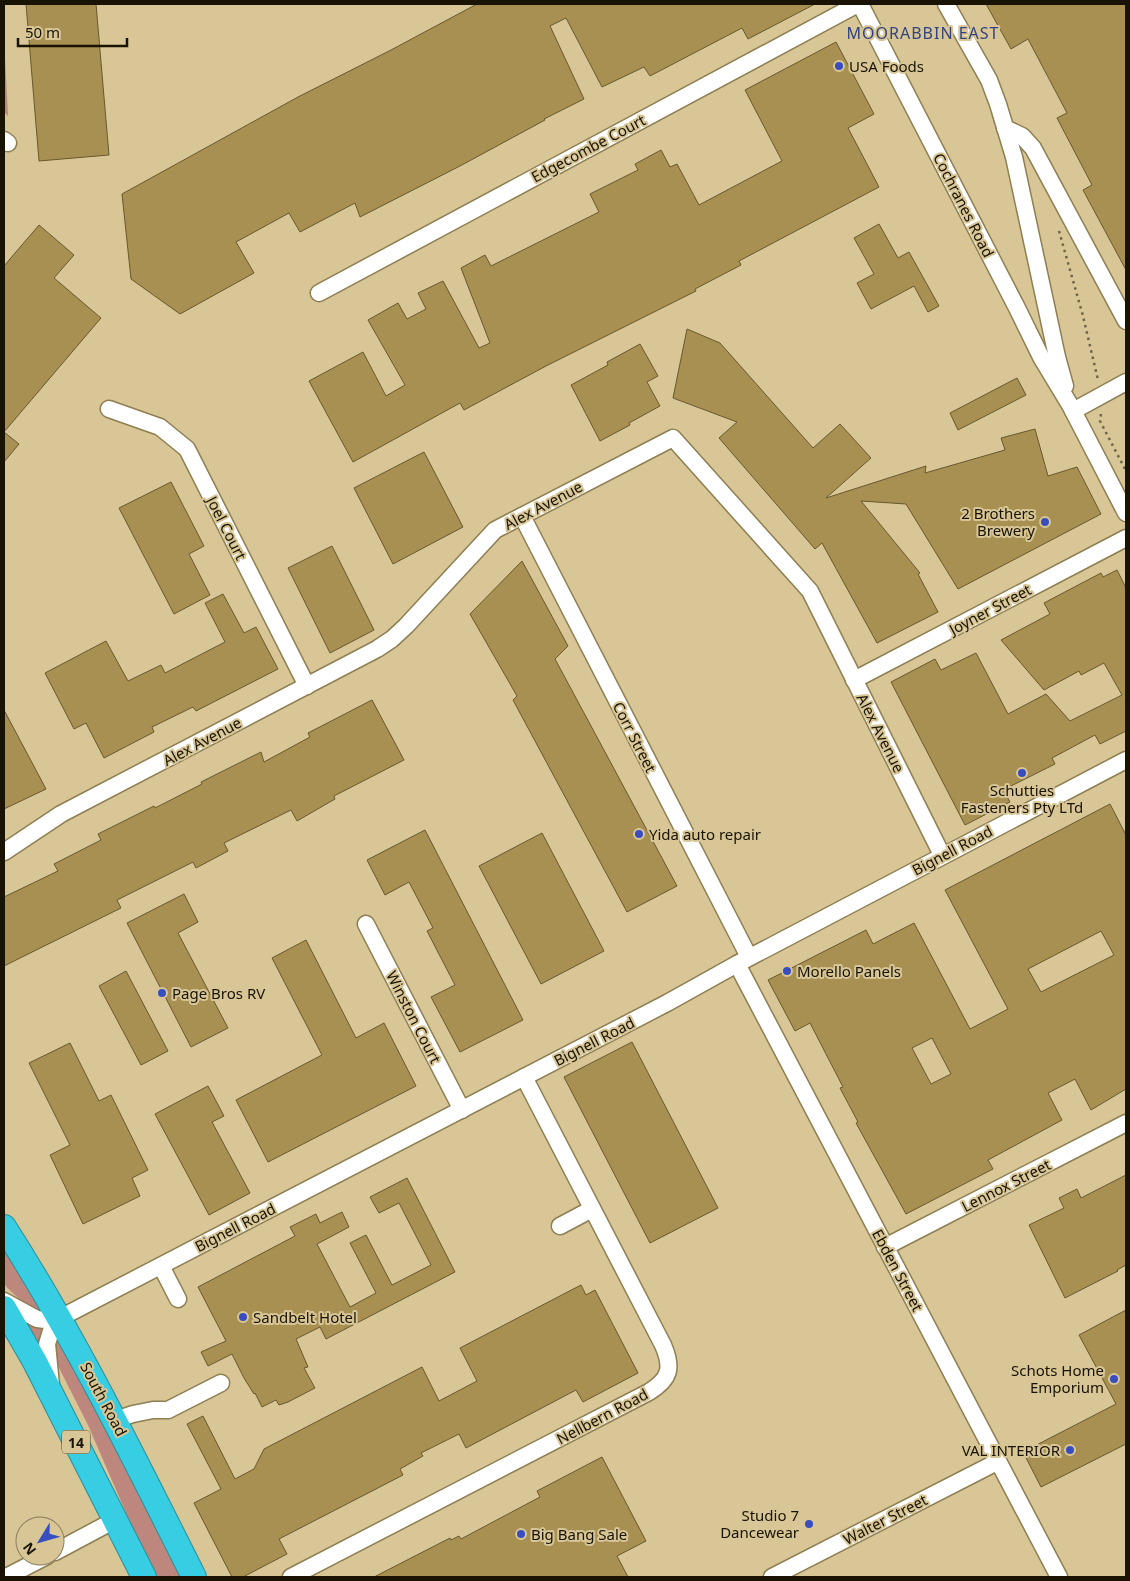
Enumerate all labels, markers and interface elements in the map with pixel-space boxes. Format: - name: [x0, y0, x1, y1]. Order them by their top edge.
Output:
- scale bar: [18, 15, 126, 47]
- text: 50 m: [25, 22, 60, 42]
- district label: MOORABBIN EAST: [846, 22, 1000, 44]
- place label: USA Foods: [849, 56, 924, 76]
- marker: USA Foods: [833, 60, 845, 72]
- street label: Edgecombe Court: [527, 109, 649, 187]
- street label: Cochranes Road: [929, 150, 999, 260]
- street label: Alex Avenue: [500, 476, 586, 534]
- street label: Joel Court: [202, 491, 252, 564]
- place label: 2 Brothers Brewery: [961, 503, 1035, 540]
- marker: 2 Brothers Brewery: [1039, 516, 1051, 528]
- street label: Joyner Street: [944, 579, 1035, 640]
- street label: Alex Avenue: [853, 690, 909, 776]
- street label: Corr Street: [609, 698, 662, 776]
- street label: Alex Avenue: [159, 712, 245, 770]
- marker: Schutties Fasteners Pty LTd: [1016, 767, 1028, 779]
- place label: Schutties Fasteners Pty LTd: [961, 780, 1083, 817]
- street label: Bignell Road: [908, 820, 996, 880]
- place label: Yida auto repair: [649, 824, 761, 844]
- marker: Yida auto repair: [633, 828, 645, 840]
- place label: Morello Panels: [797, 961, 901, 981]
- marker: Morello Panels: [781, 965, 793, 977]
- street label: Winston Court: [382, 967, 446, 1067]
- place label: Page Bros RV: [172, 983, 265, 1003]
- marker: Page Bros RV: [156, 987, 168, 999]
- street label: Bignell Road: [550, 1012, 638, 1070]
- street label: Lennox Street: [958, 1154, 1054, 1216]
- street label: Bignell Road: [191, 1198, 279, 1256]
- street label: Ebden Street: [868, 1225, 928, 1315]
- place label: Sandbelt Hotel: [253, 1307, 357, 1327]
- marker: Sandbelt Hotel: [237, 1311, 249, 1323]
- street label: South Road: [76, 1358, 132, 1440]
- place label: Schots Home Emporium: [1011, 1360, 1104, 1397]
- marker: Schots Home Emporium: [1108, 1373, 1120, 1385]
- street label: Nellbern Road: [553, 1384, 651, 1448]
- road number: 14: [62, 1430, 90, 1454]
- place label: VAL INTERIOR: [962, 1440, 1061, 1460]
- marker: VAL INTERIOR: [1064, 1444, 1076, 1456]
- street label: Walter Street: [840, 1489, 931, 1549]
- place label: Studio 7 Dancewear: [720, 1505, 799, 1542]
- north arrow: [15, 1516, 65, 1566]
- marker: Studio 7 Dancewear: [803, 1518, 815, 1530]
- place label: Big Bang Sale: [531, 1524, 627, 1544]
- marker: Big Bang Sale: [515, 1528, 527, 1540]
- text: N: [18, 1539, 40, 1559]

